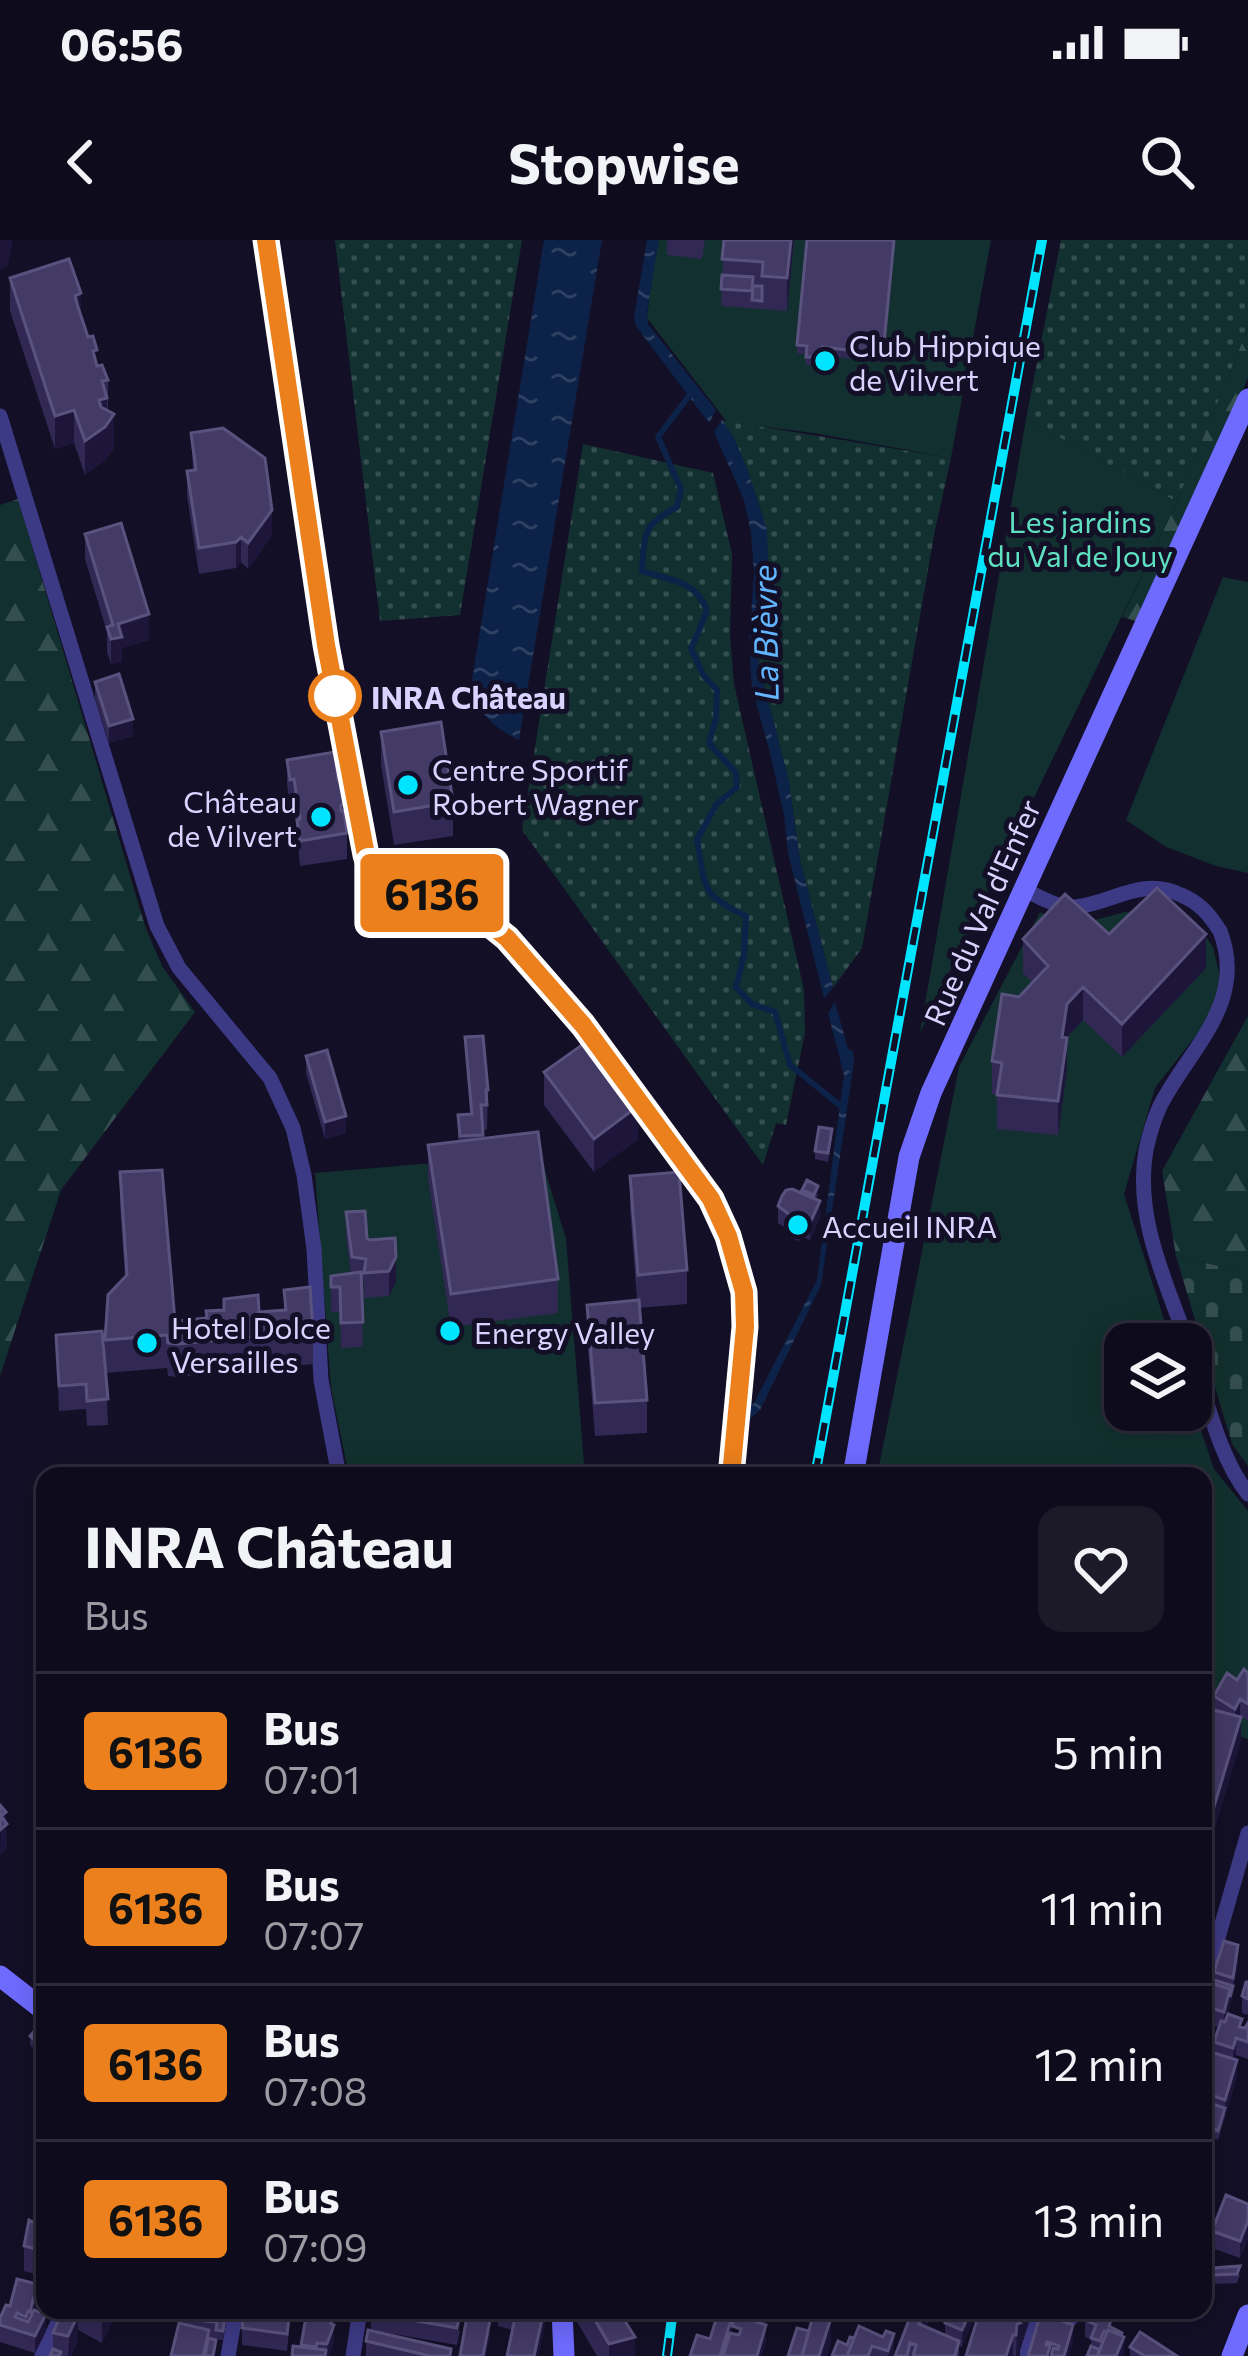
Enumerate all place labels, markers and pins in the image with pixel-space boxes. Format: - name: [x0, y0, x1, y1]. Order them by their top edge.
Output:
- place label: Club Hippique de Vilvert: [849, 326, 1041, 397]
- marker: Club Hippique de Vilvert: [812, 348, 838, 374]
- marker: INRA Château: [310, 671, 360, 721]
- place label: INRA Château: [371, 678, 566, 715]
- place label: Centre Sportif Robert Wagner: [432, 750, 639, 821]
- marker: Centre Sportif Robert Wagner: [395, 772, 421, 798]
- place label: Château de Vilvert: [167, 782, 297, 853]
- marker: Château de Vilvert: [308, 804, 334, 830]
- place label: Accueil INRA: [822, 1207, 997, 1244]
- marker: Accueil INRA: [785, 1212, 811, 1238]
- place label: Hotel Dolce Versailles: [171, 1308, 331, 1379]
- place label: Energy Valley: [474, 1313, 655, 1350]
- marker: Energy Valley: [437, 1318, 463, 1344]
- marker: Hotel Dolce Versailles: [134, 1330, 160, 1356]

